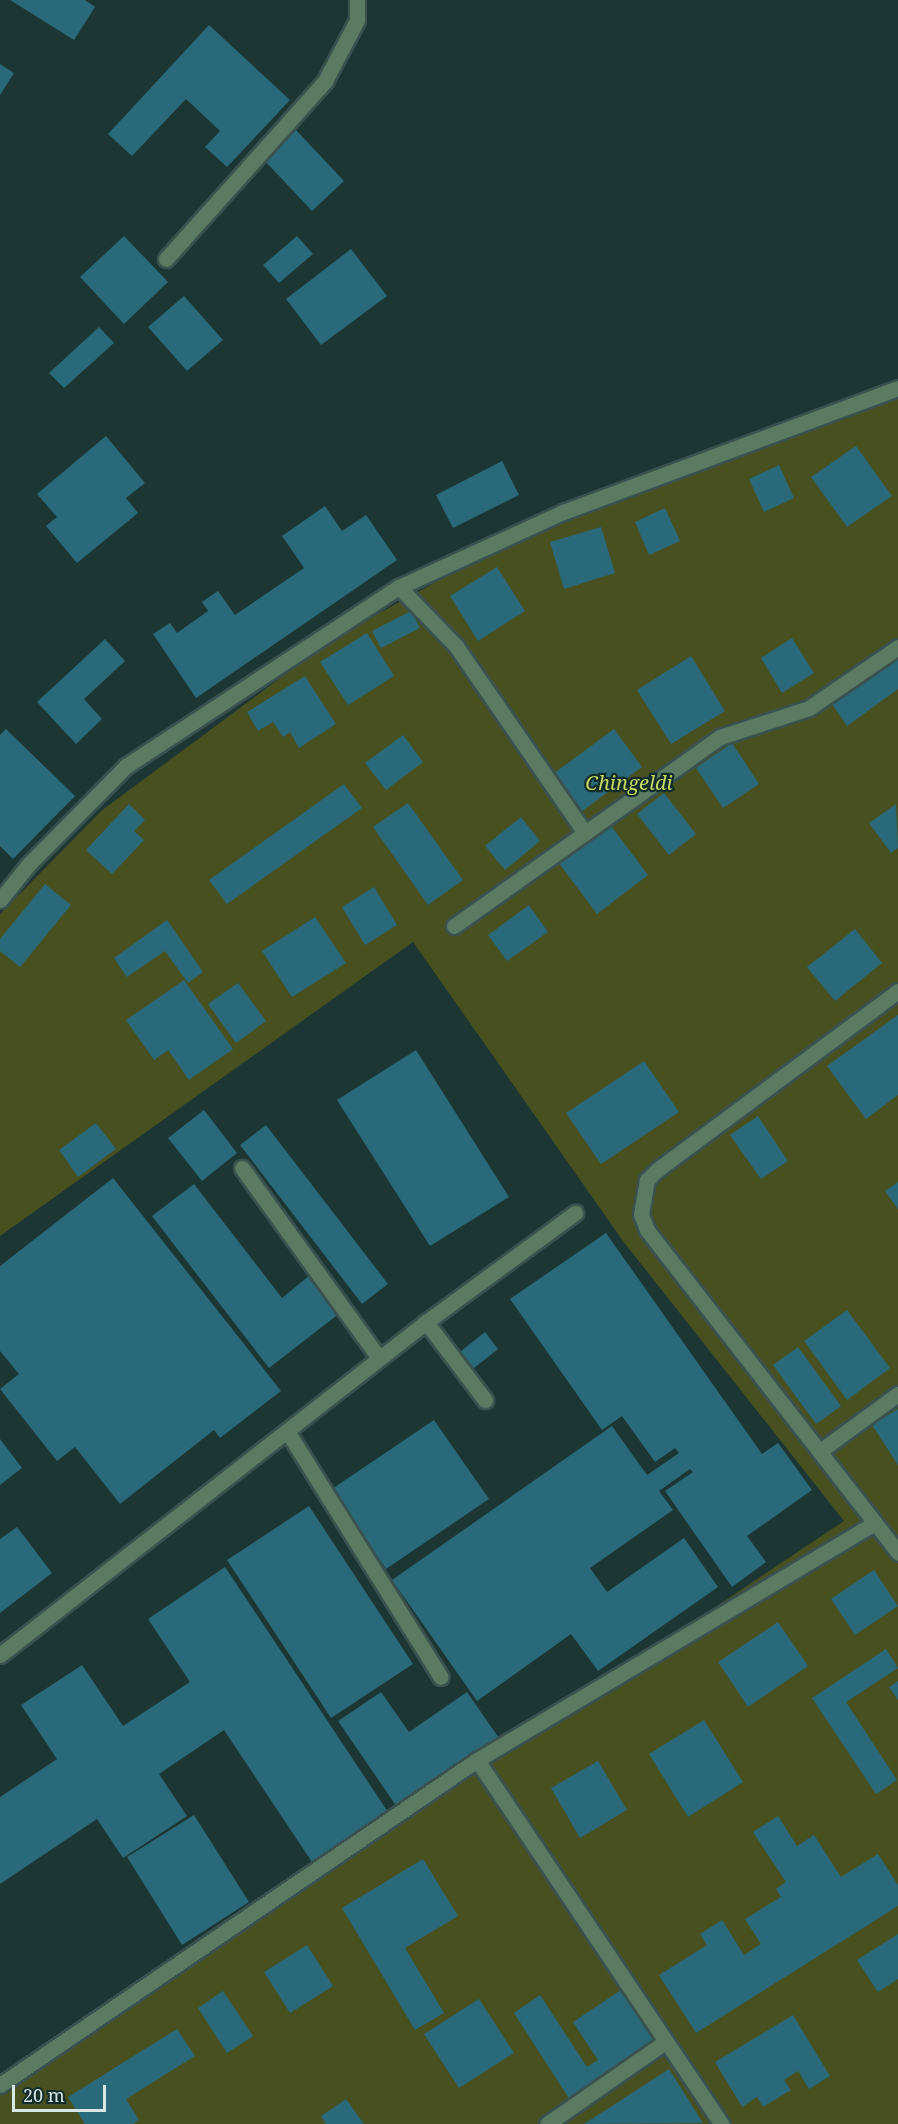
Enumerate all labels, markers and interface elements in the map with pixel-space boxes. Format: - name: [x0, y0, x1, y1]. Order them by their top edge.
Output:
- park label: Chingeldi: [585, 770, 673, 794]
- scale bar: [15, 2073, 110, 2111]
- text: 20 m: [23, 2083, 65, 2107]

